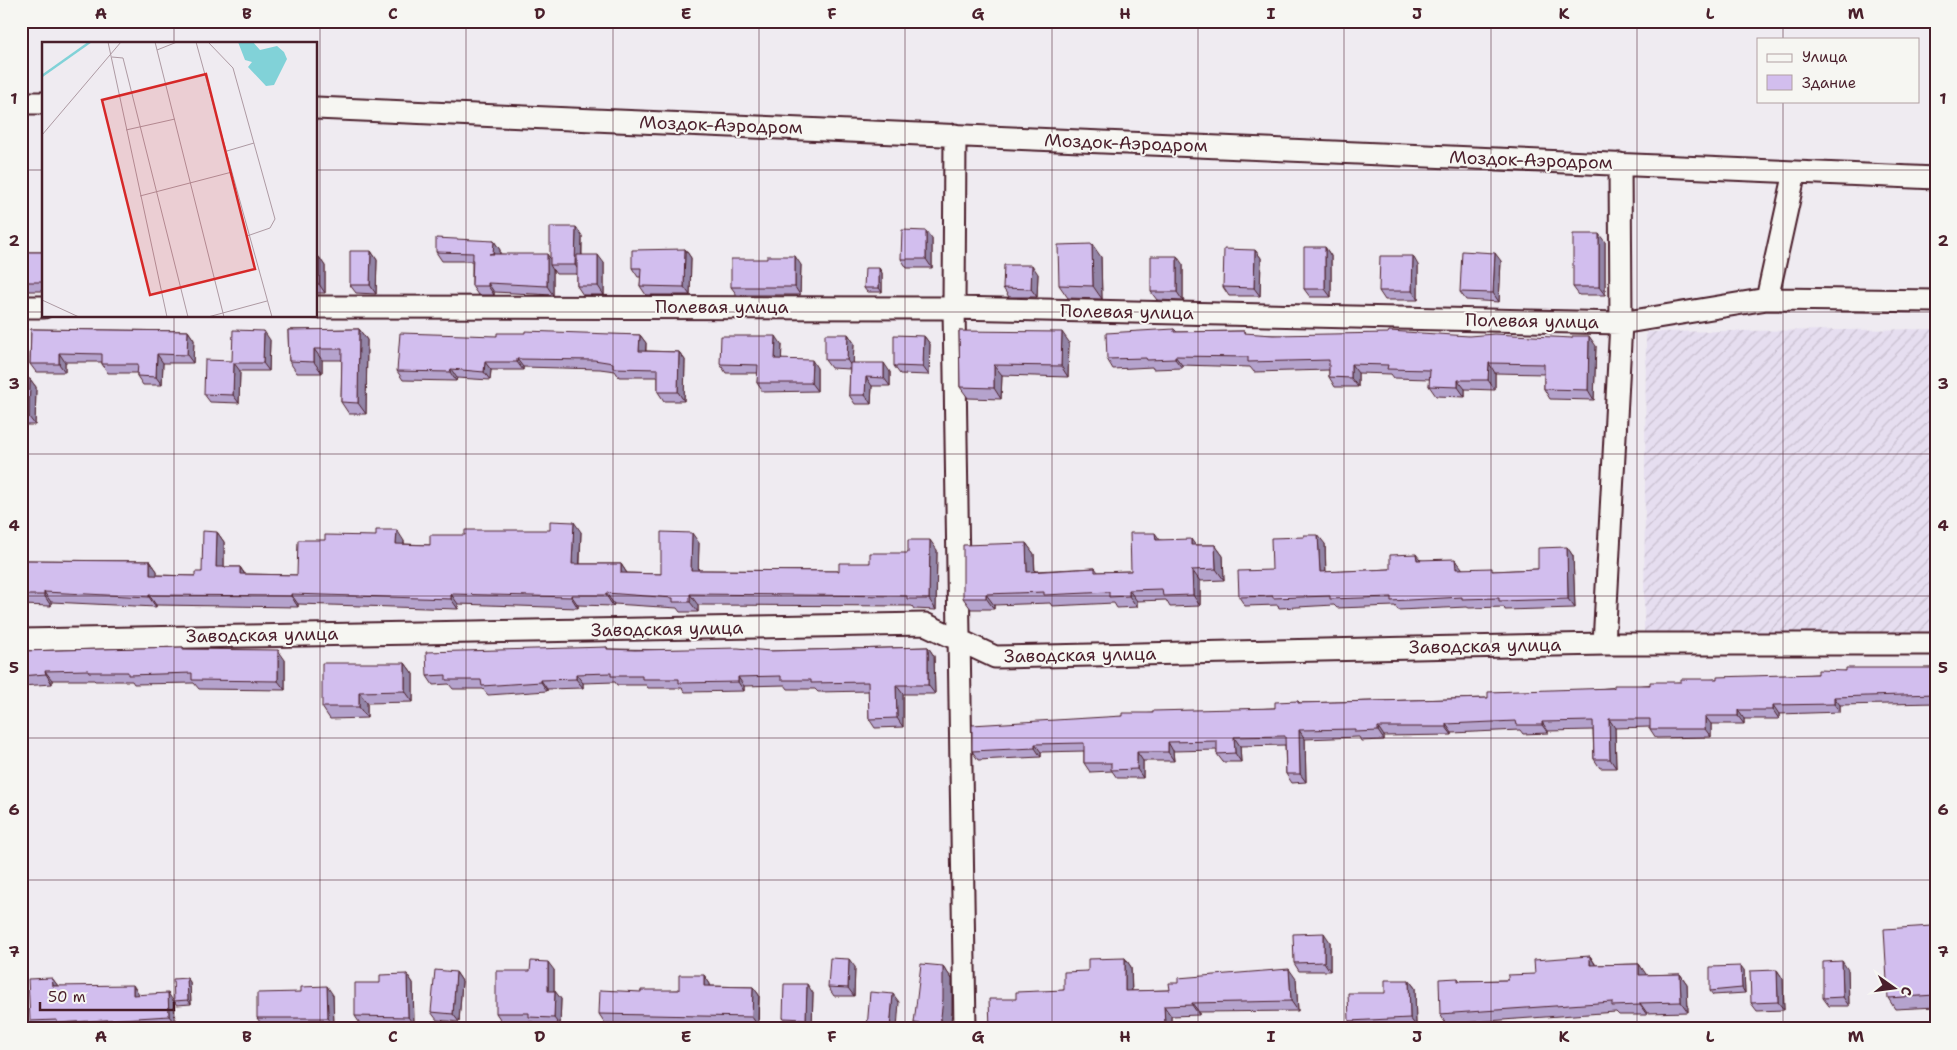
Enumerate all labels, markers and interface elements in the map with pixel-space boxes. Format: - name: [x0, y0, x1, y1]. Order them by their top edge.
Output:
- text: A: [95, 3, 107, 24]
- text: B: [242, 3, 252, 24]
- text: C: [388, 3, 398, 24]
- text: D: [534, 3, 546, 24]
- text: E: [681, 3, 691, 24]
- text: F: [827, 3, 837, 24]
- text: G: [972, 3, 985, 24]
- text: H: [1119, 3, 1131, 24]
- text: I: [1267, 3, 1276, 24]
- text: J: [1412, 3, 1422, 24]
- text: K: [1559, 3, 1570, 24]
- text: L: [1706, 3, 1715, 24]
- text: M: [1848, 3, 1865, 24]
- legend: [1757, 38, 1920, 102]
- inset map: [42, 42, 318, 318]
- text: Улица: [1802, 47, 1848, 67]
- text: Здание: [1802, 73, 1856, 93]
- text: 1: [10, 88, 18, 109]
- text: 1: [1939, 88, 1947, 109]
- street label: Моздок-Аэродром: [639, 110, 803, 140]
- street label: Моздок-Аэродром: [1044, 128, 1208, 158]
- street label: Моздок-Аэродром: [1449, 145, 1613, 175]
- text: 2: [8, 230, 20, 251]
- text: 2: [1937, 230, 1949, 251]
- street label: Полевая улица: [655, 295, 789, 319]
- street label: Полевая улица: [1060, 299, 1194, 325]
- street label: Полевая улица: [1465, 308, 1599, 334]
- text: 3: [8, 373, 20, 394]
- text: 3: [1937, 373, 1949, 394]
- text: 4: [8, 515, 20, 536]
- text: 4: [1937, 515, 1949, 536]
- street label: Заводская улица: [591, 616, 743, 642]
- street label: Заводская улица: [186, 622, 338, 648]
- street label: Заводская улица: [1409, 633, 1561, 659]
- street label: Заводская улица: [1004, 642, 1156, 668]
- text: 5: [9, 657, 19, 678]
- text: 5: [1938, 657, 1948, 678]
- text: 6: [8, 799, 20, 820]
- text: 6: [1937, 799, 1949, 820]
- text: 7: [8, 941, 20, 962]
- text: 7: [1937, 941, 1949, 962]
- north arrow: [1870, 962, 1920, 1012]
- scale bar: [40, 980, 174, 1012]
- text: С: [1897, 985, 1916, 997]
- text: 50 m: [48, 987, 86, 1007]
- text: A: [95, 1026, 107, 1047]
- text: B: [242, 1026, 252, 1047]
- text: C: [388, 1026, 398, 1047]
- text: D: [534, 1026, 546, 1047]
- text: E: [681, 1026, 691, 1047]
- text: F: [827, 1026, 837, 1047]
- text: G: [972, 1026, 985, 1047]
- text: H: [1119, 1026, 1131, 1047]
- text: I: [1267, 1026, 1276, 1047]
- text: J: [1412, 1026, 1422, 1047]
- text: K: [1559, 1026, 1570, 1047]
- text: L: [1706, 1026, 1715, 1047]
- text: M: [1848, 1026, 1865, 1047]

